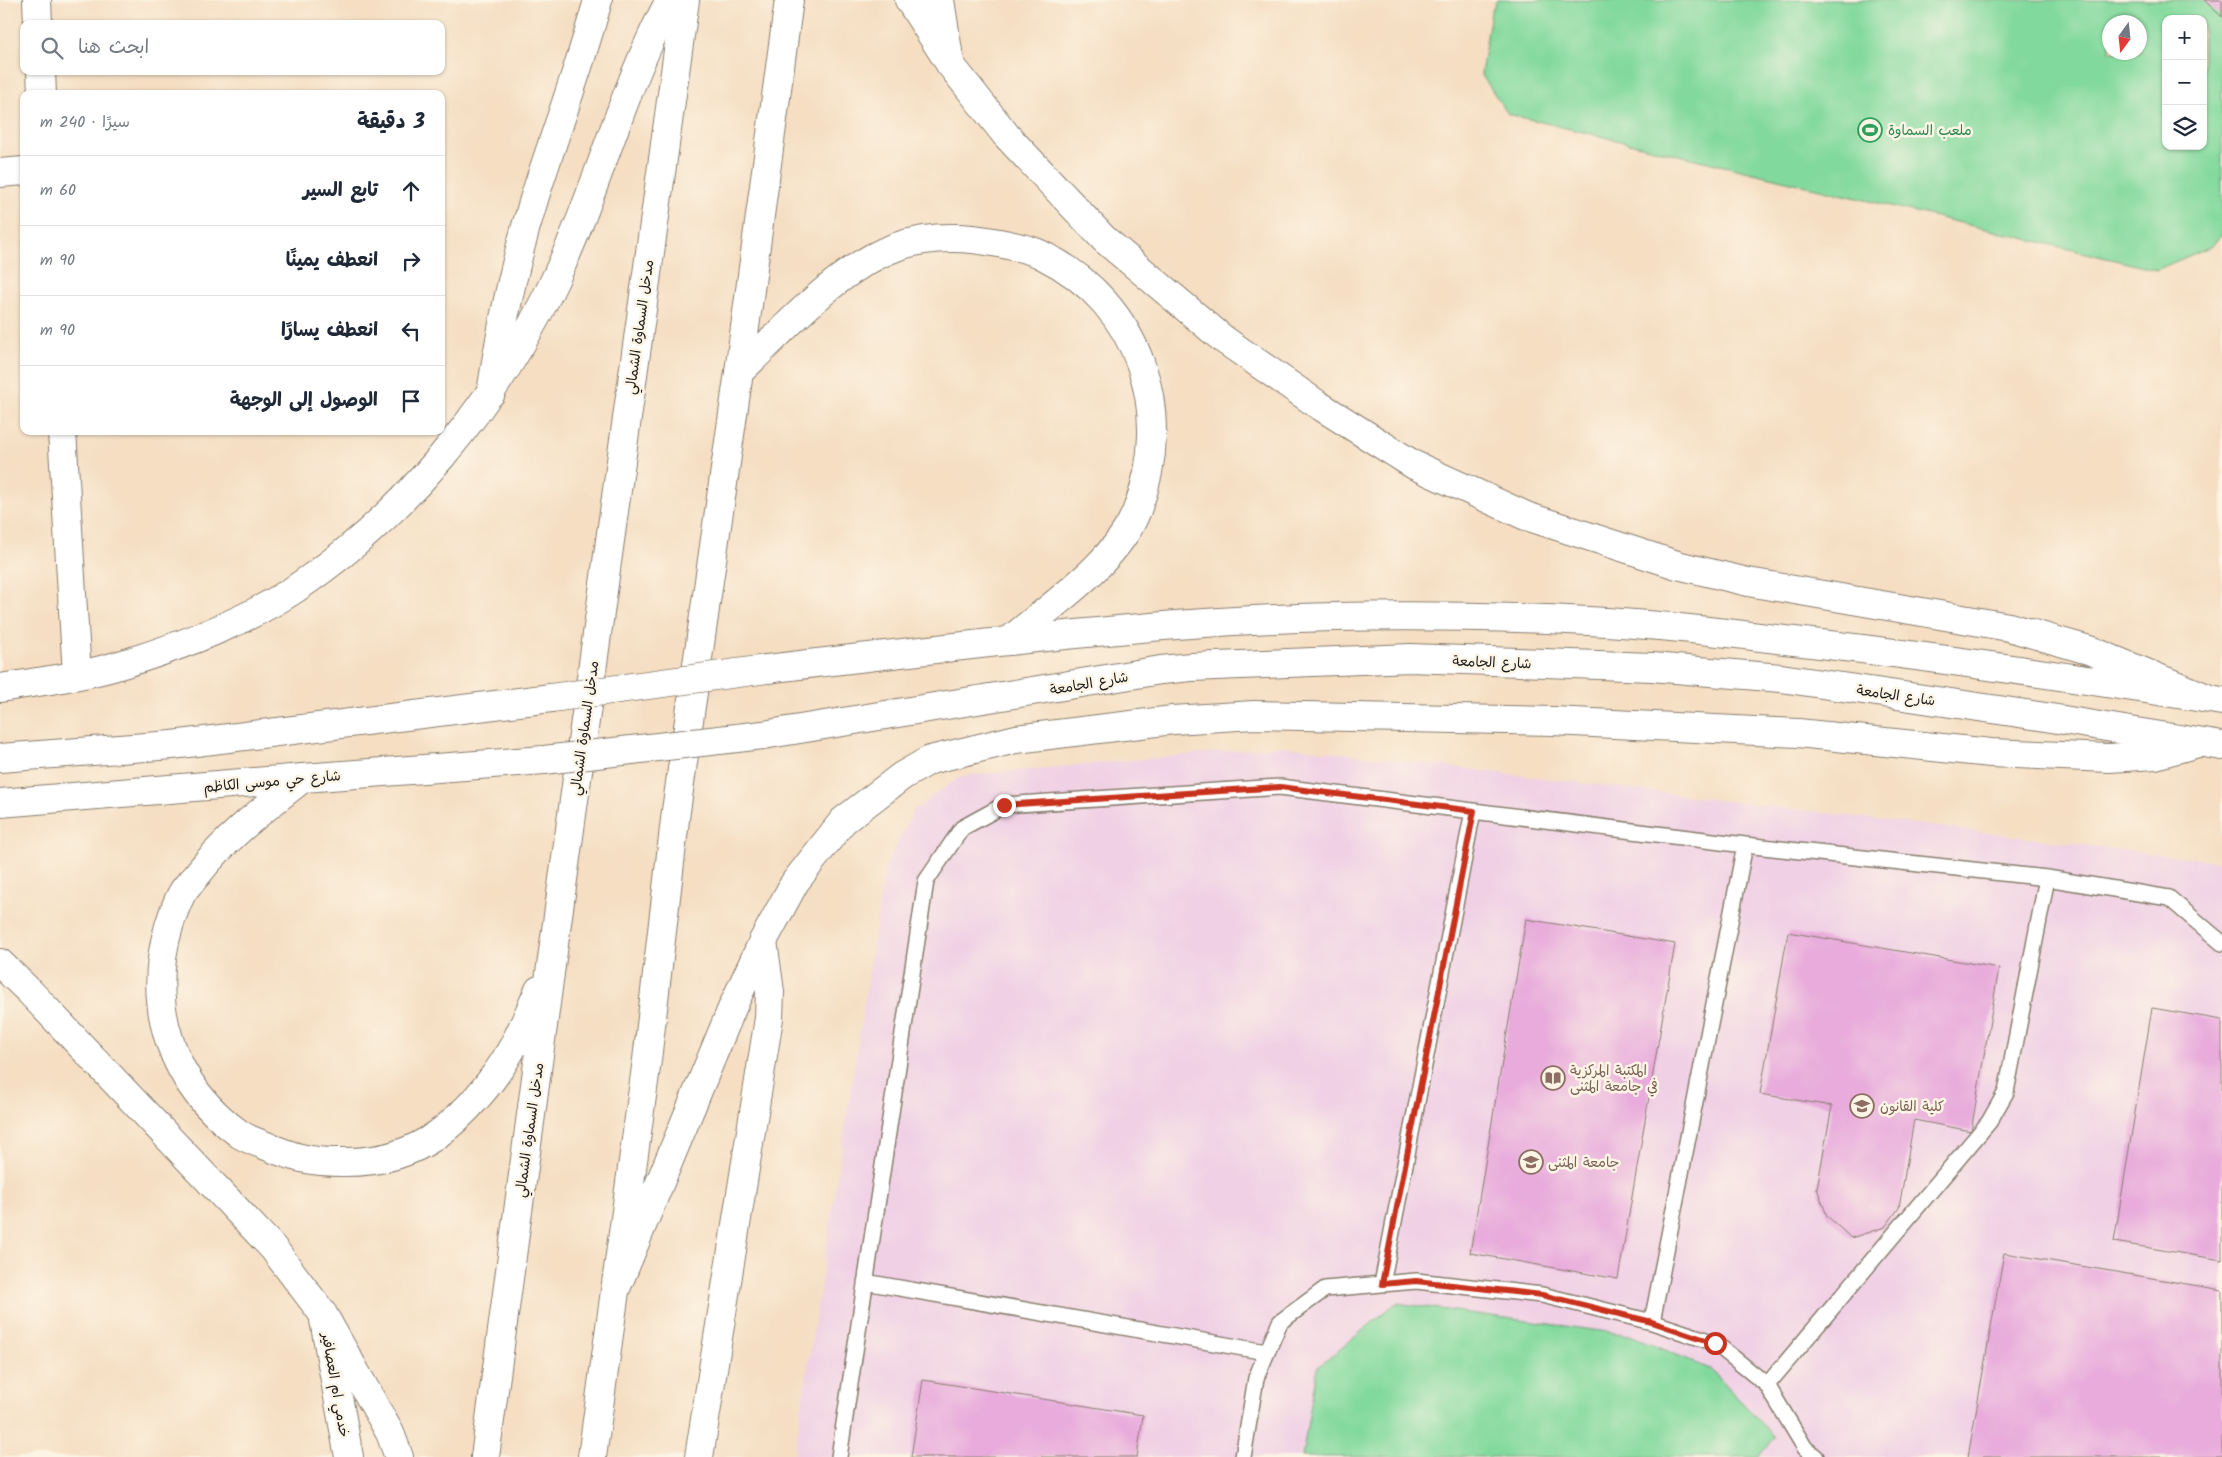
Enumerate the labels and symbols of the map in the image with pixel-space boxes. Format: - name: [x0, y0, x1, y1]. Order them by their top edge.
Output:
- north arrow: [2102, 15, 2147, 60]
- sports icon: ملعب السماوة: [1857, 117, 1883, 143]
- place label: ملعب السماوة: [1888, 120, 1972, 142]
- street label: مدخل السماوة الشمالي: [620, 258, 661, 396]
- street label: شارع الجامعة: [1452, 651, 1532, 675]
- street label: مدخل السماوة الشمالي: [565, 659, 606, 797]
- street label: شارع الجامعة: [1048, 666, 1130, 702]
- street label: شارع الجامعة: [1855, 680, 1937, 712]
- street label: شارع حي موسى الكاظم: [203, 765, 342, 800]
- route end: [993, 794, 1016, 817]
- place label: المكتبة المركزية في جامعة المثنى: [1570, 1060, 1658, 1098]
- street label: مدخل السماوة الشمالي: [510, 1061, 551, 1199]
- library icon: المكتبة المركزية في جامعة المثنى: [1540, 1065, 1566, 1091]
- school or university icon: كلية القانون: [1849, 1093, 1875, 1119]
- place label: كلية القانون: [1880, 1096, 1944, 1118]
- school or university icon: جامعة المثنى: [1518, 1149, 1544, 1175]
- place label: جامعة المثنى: [1548, 1152, 1619, 1174]
- street label: خدمي ام العصافير: [314, 1330, 355, 1439]
- route start: [1704, 1332, 1727, 1355]

